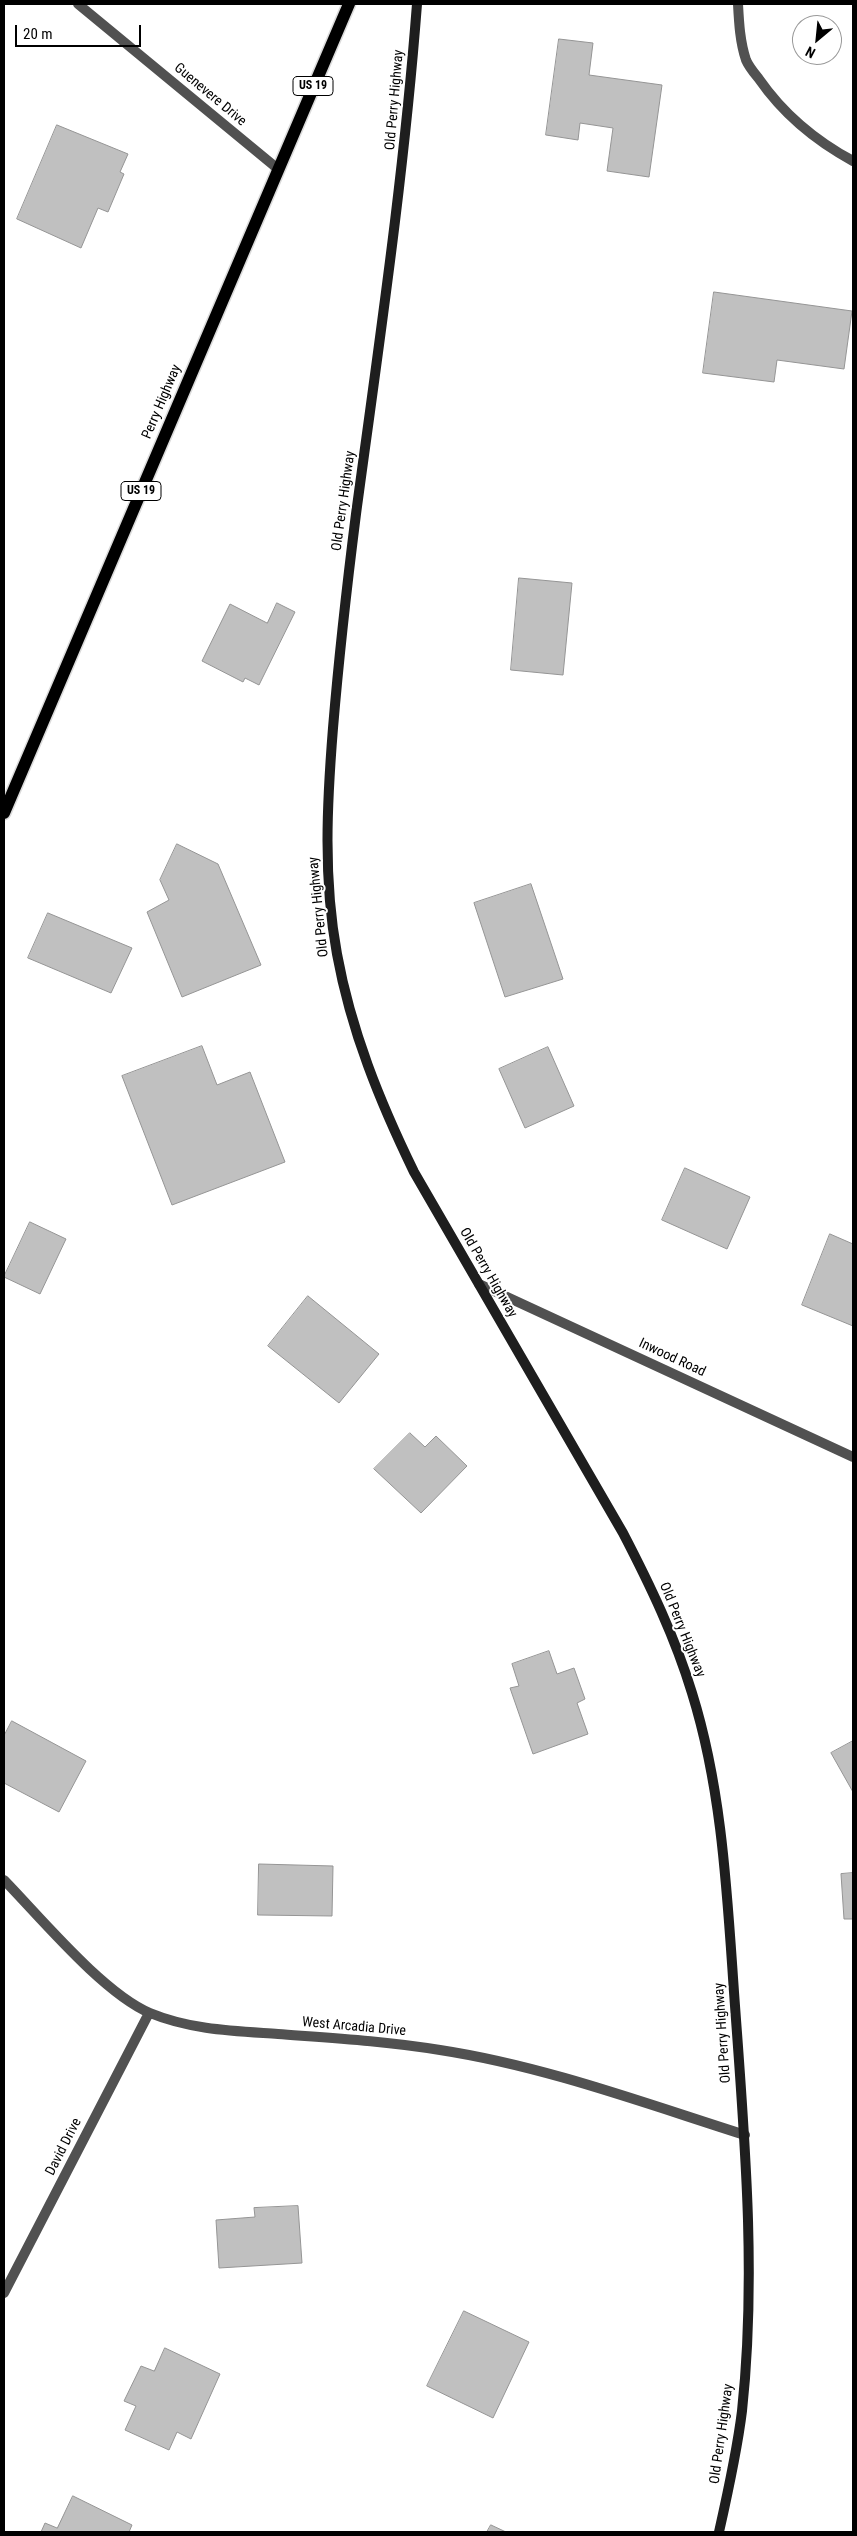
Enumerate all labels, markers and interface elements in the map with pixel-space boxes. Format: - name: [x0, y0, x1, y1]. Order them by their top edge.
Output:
- scale bar: [18, 15, 144, 47]
- north arrow: [792, 15, 842, 65]
- text: 20 m: [23, 25, 53, 43]
- text: N: [803, 43, 818, 61]
- street label: Old Perry Highway: [382, 49, 408, 151]
- street label: Guenevere Drive: [170, 60, 250, 130]
- road number: US 19: [293, 76, 333, 95]
- street label: Perry Highway: [139, 362, 185, 442]
- street label: Old Perry Highway: [329, 450, 359, 552]
- road number: US 19: [121, 482, 161, 501]
- street label: Old Perry Highway: [305, 856, 333, 958]
- street label: Old Perry Highway: [456, 1225, 520, 1321]
- street label: Inwood Road: [636, 1335, 708, 1381]
- street label: Old Perry Highway: [655, 1580, 709, 1680]
- street label: Old Perry Highway: [711, 1982, 735, 2084]
- street label: West Arcadia Drive: [301, 2014, 407, 2040]
- street label: David Drive: [42, 2116, 86, 2178]
- street label: Old Perry Highway: [707, 2383, 737, 2485]

